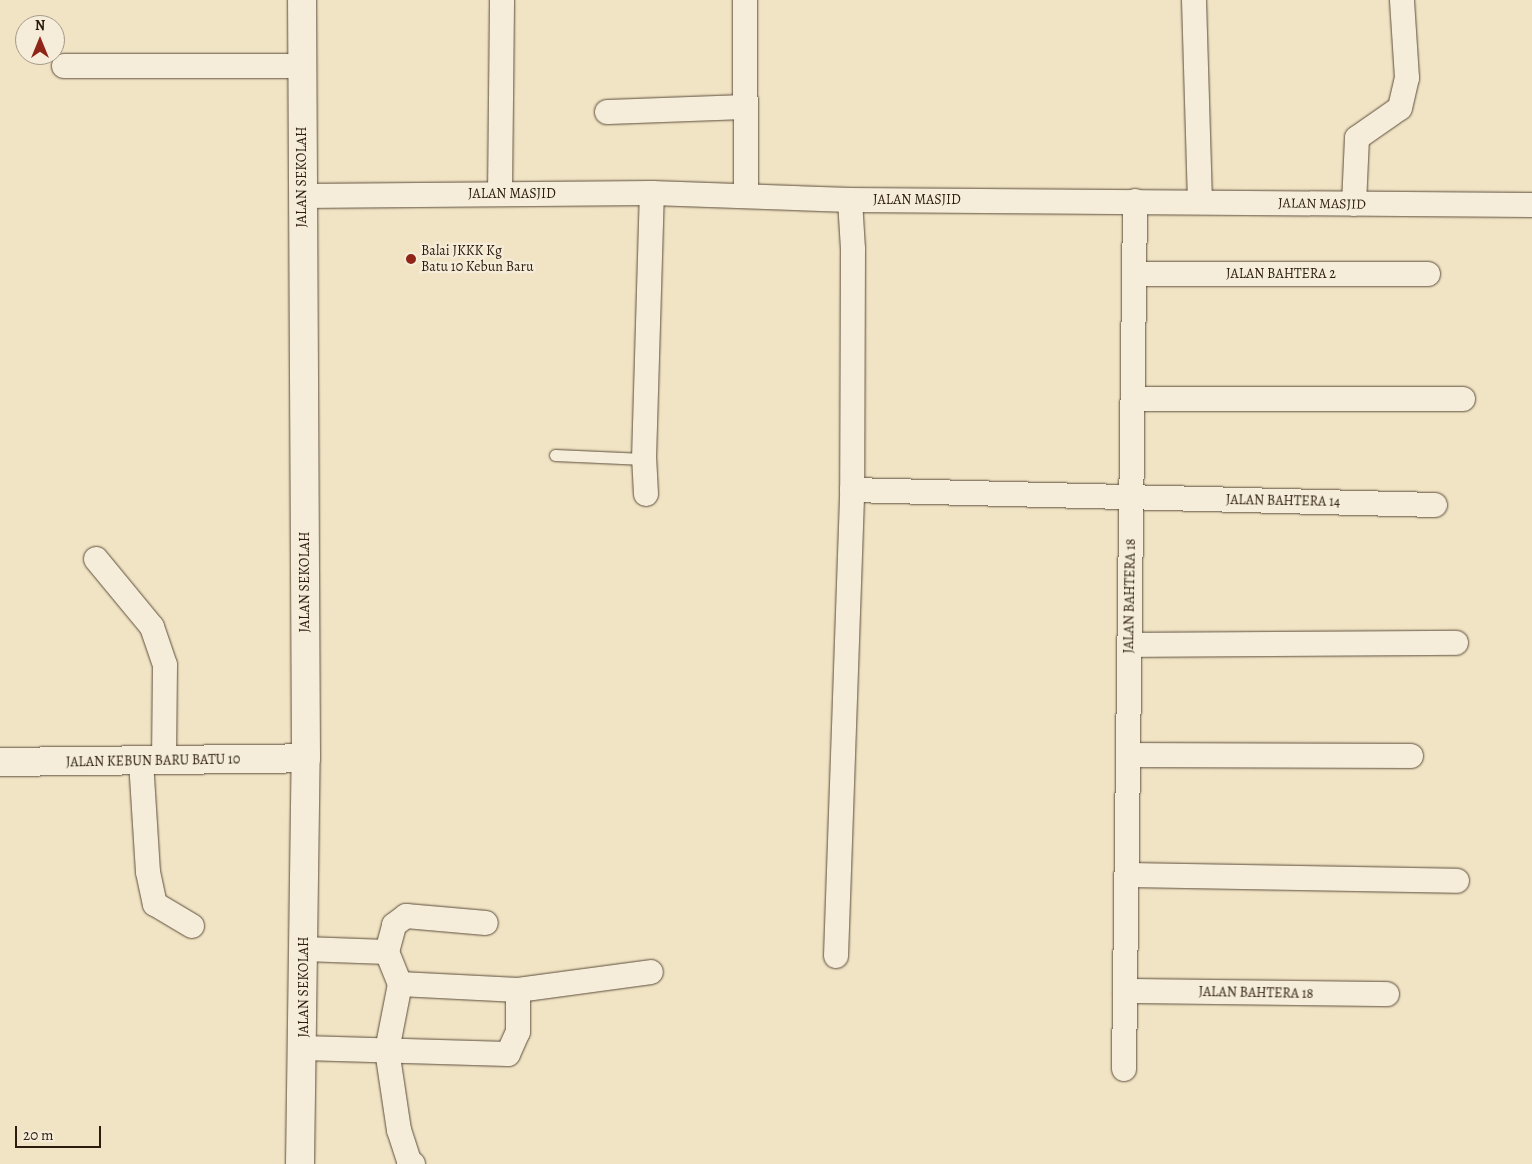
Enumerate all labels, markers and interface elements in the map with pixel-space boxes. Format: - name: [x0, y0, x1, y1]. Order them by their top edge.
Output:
- north arrow: [15, 15, 65, 65]
- text: N: [35, 16, 45, 35]
- street label: JALAN SEKOLAH: [294, 126, 310, 228]
- street label: JALAN MASJID: [468, 186, 556, 202]
- street label: JALAN MASJID: [873, 192, 961, 208]
- street label: JALAN MASJID: [1278, 195, 1366, 213]
- place label: Balai JKKK Kg Batu 10 Kebun Baru: [421, 243, 533, 276]
- marker: Balai JKKK Kg Batu 10 Kebun Baru: [405, 253, 417, 265]
- street label: JALAN BAHTERA 2: [1226, 266, 1336, 282]
- street label: JALAN BAHTERA 14: [1226, 492, 1340, 510]
- street label: JALAN SEKOLAH: [297, 531, 313, 633]
- street label: JALAN BAHTERA 18: [1121, 538, 1139, 654]
- street label: JALAN KEBUN BARU BATU 10: [66, 751, 240, 771]
- street label: JALAN SEKOLAH: [296, 936, 312, 1038]
- street label: JALAN BAHTERA 18: [1198, 984, 1314, 1002]
- scale bar: [18, 1116, 104, 1148]
- text: 20 m: [23, 1125, 54, 1145]

